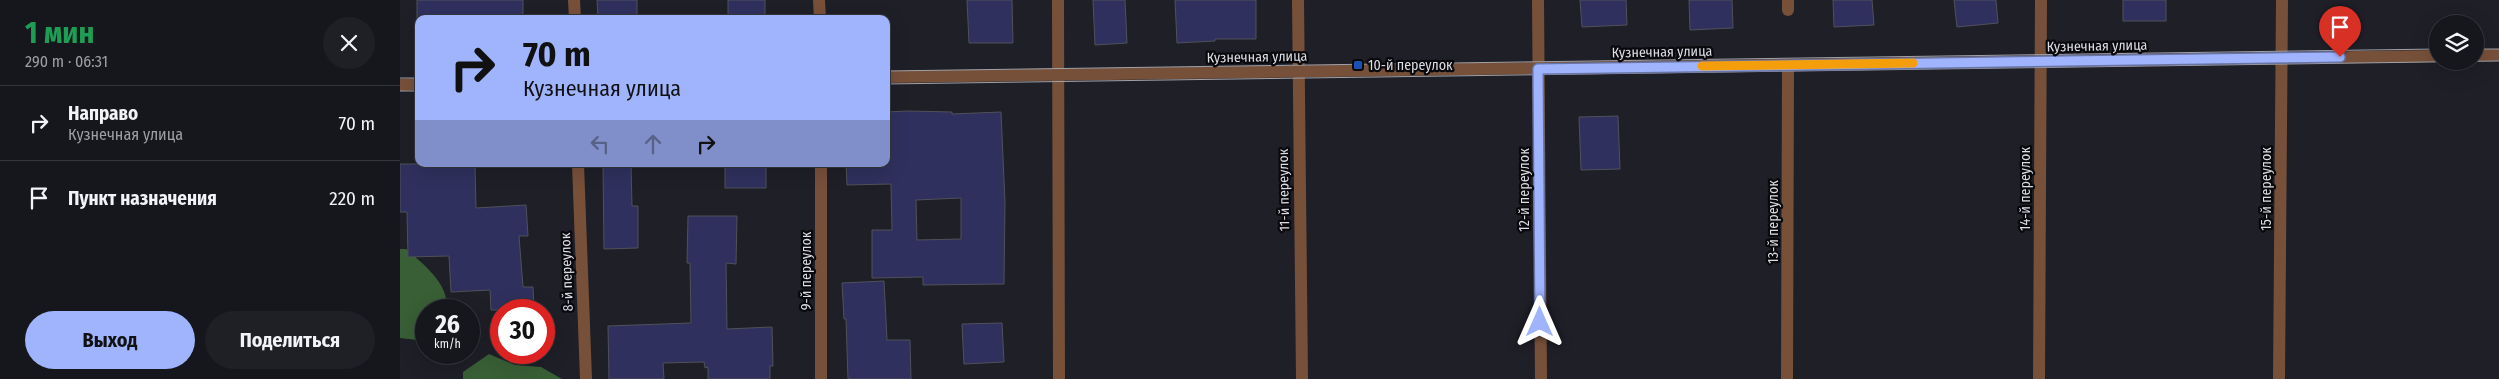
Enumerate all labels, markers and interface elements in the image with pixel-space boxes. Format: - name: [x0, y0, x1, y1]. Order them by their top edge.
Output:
- pin: [2319, 6, 2361, 57]
- icon: arrive: [2326, 13, 2354, 41]
- text: 1 мин: [25, 15, 94, 51]
- map controls: [2429, 15, 2484, 70]
- button: layers: [2429, 15, 2484, 70]
- button: close: [323, 17, 375, 69]
- text: 70 m: [523, 33, 591, 75]
- icon: right: [440, 35, 505, 100]
- street label: Кузнечная улица: [2047, 37, 2148, 55]
- street label: Кузнечная улица: [1612, 43, 1713, 61]
- street label: Кузнечная улица: [1207, 48, 1308, 66]
- text: 290 m · 06:31: [25, 52, 108, 71]
- place label: 10-й переулок: [1368, 57, 1453, 74]
- marker: 10-й переулок: [1352, 59, 1364, 71]
- text: Кузнечная улица: [523, 75, 681, 102]
- text: Направо: [68, 102, 138, 125]
- icon: right: [25, 109, 53, 137]
- text: 70 m: [339, 112, 375, 135]
- text: Кузнечная улица: [68, 125, 183, 144]
- icon: left: [586, 130, 614, 158]
- icon: ahead: [639, 130, 667, 158]
- icon: right: [692, 130, 720, 158]
- street label: 14-й переулок: [2017, 147, 2034, 231]
- street label: 15-й переулок: [2258, 147, 2275, 231]
- street label: 11-й переулок: [1275, 148, 1293, 231]
- street label: 12-й переулок: [1516, 148, 1533, 232]
- street label: 13-й переулок: [1765, 180, 1782, 264]
- icon: arrive: [25, 184, 53, 212]
- text: Пункт назначения: [68, 187, 217, 210]
- text: 220 m: [329, 187, 375, 210]
- street label: 9-й переулок: [798, 231, 815, 310]
- street label: 8-й переулок: [557, 232, 577, 312]
- position arrow: [1513, 295, 1565, 347]
- speed limit sign: 30: [490, 299, 555, 364]
- text: 26: [435, 310, 460, 340]
- button: Выход: [25, 311, 195, 369]
- button: Поделиться: [205, 311, 375, 369]
- text: km/h: [434, 337, 461, 351]

